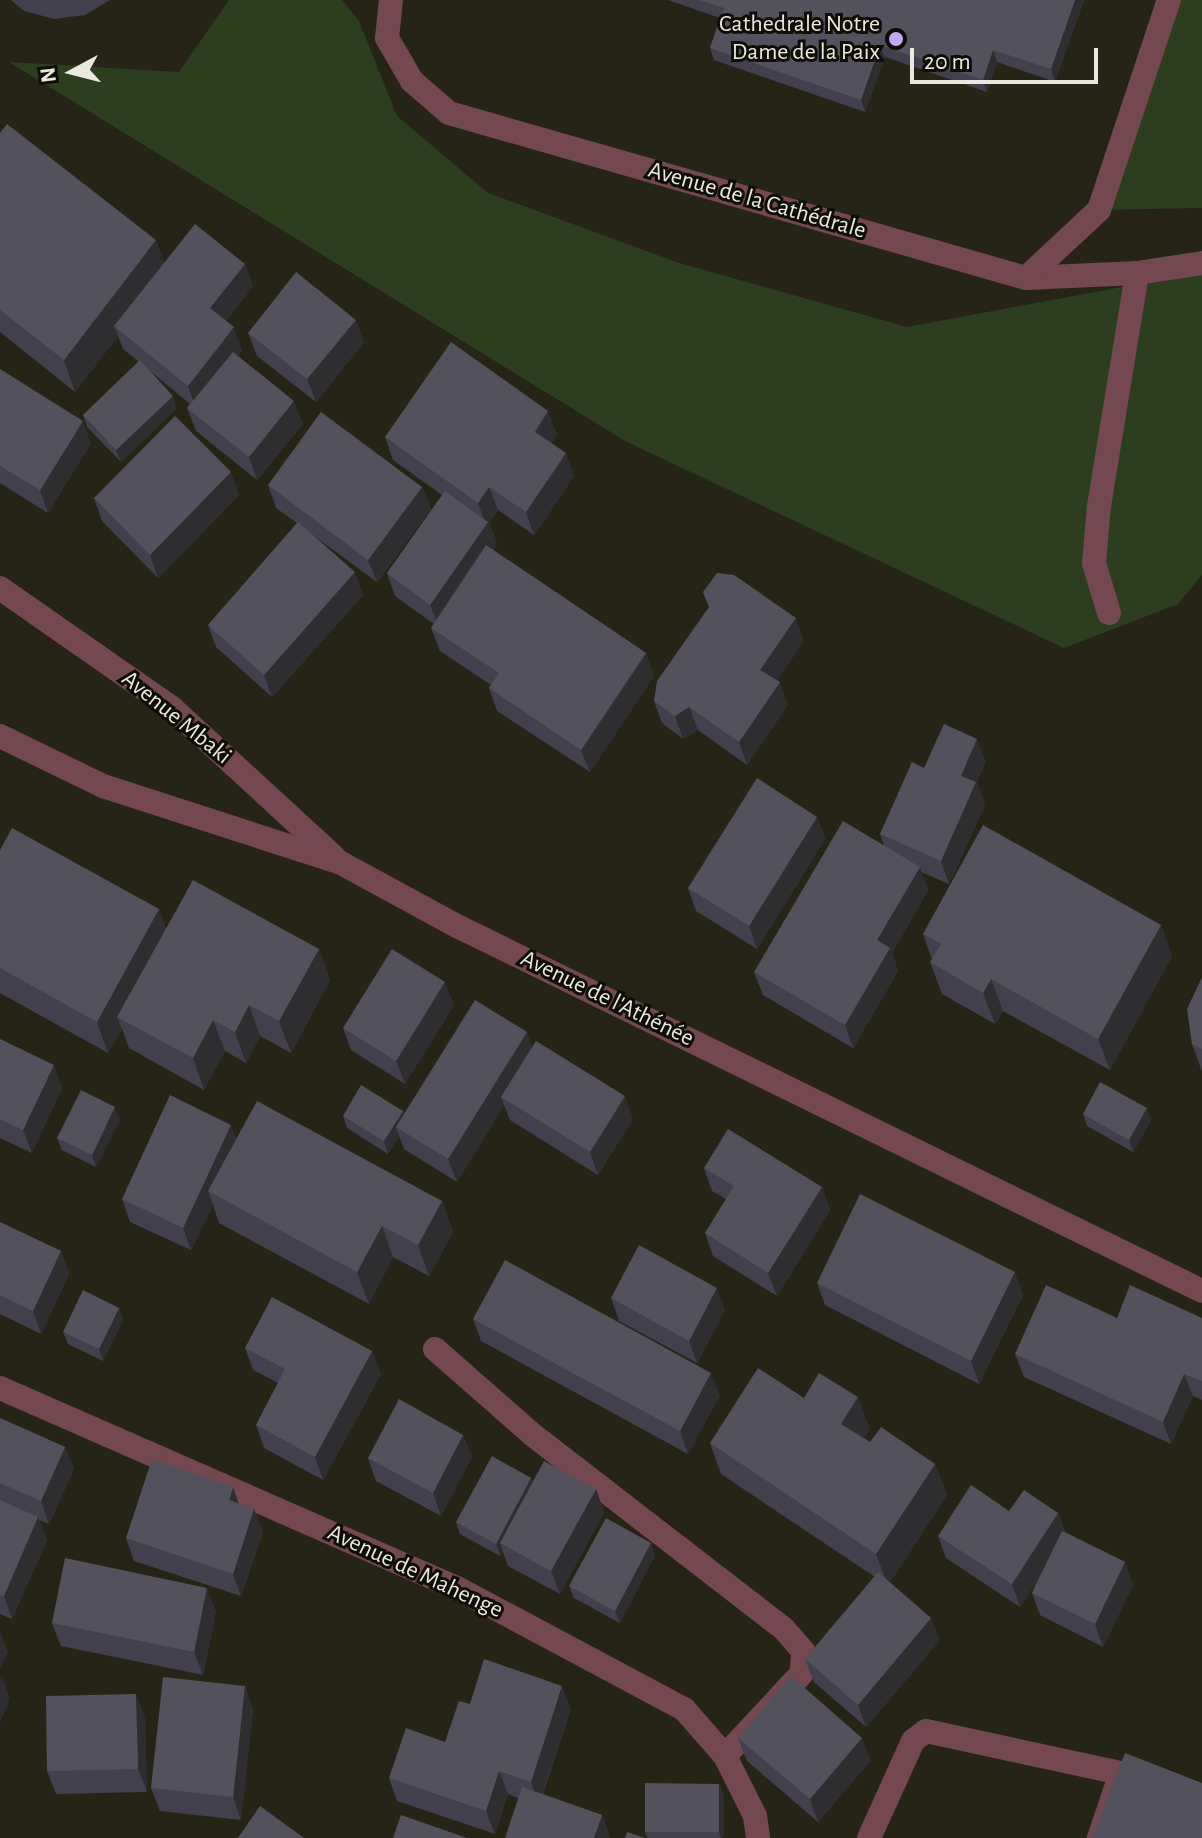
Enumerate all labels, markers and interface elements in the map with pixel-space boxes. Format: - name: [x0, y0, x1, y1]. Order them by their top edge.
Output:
- place label: Cathedrale Notre Dame de la Paix: [719, 11, 880, 67]
- marker: Cathedrale Notre Dame de la Paix: [887, 30, 905, 48]
- north arrow: [32, 32, 112, 112]
- scale bar: [914, 32, 1102, 82]
- text: 20 m: [924, 50, 971, 74]
- text: N: [36, 66, 60, 84]
- street label: Avenue de la Cathédrale: [645, 156, 869, 246]
- street label: Avenue Mbaki: [115, 665, 237, 771]
- street label: Avenue de l'Athénée: [516, 945, 698, 1053]
- street label: Avenue de Mahenge: [323, 1519, 507, 1625]

